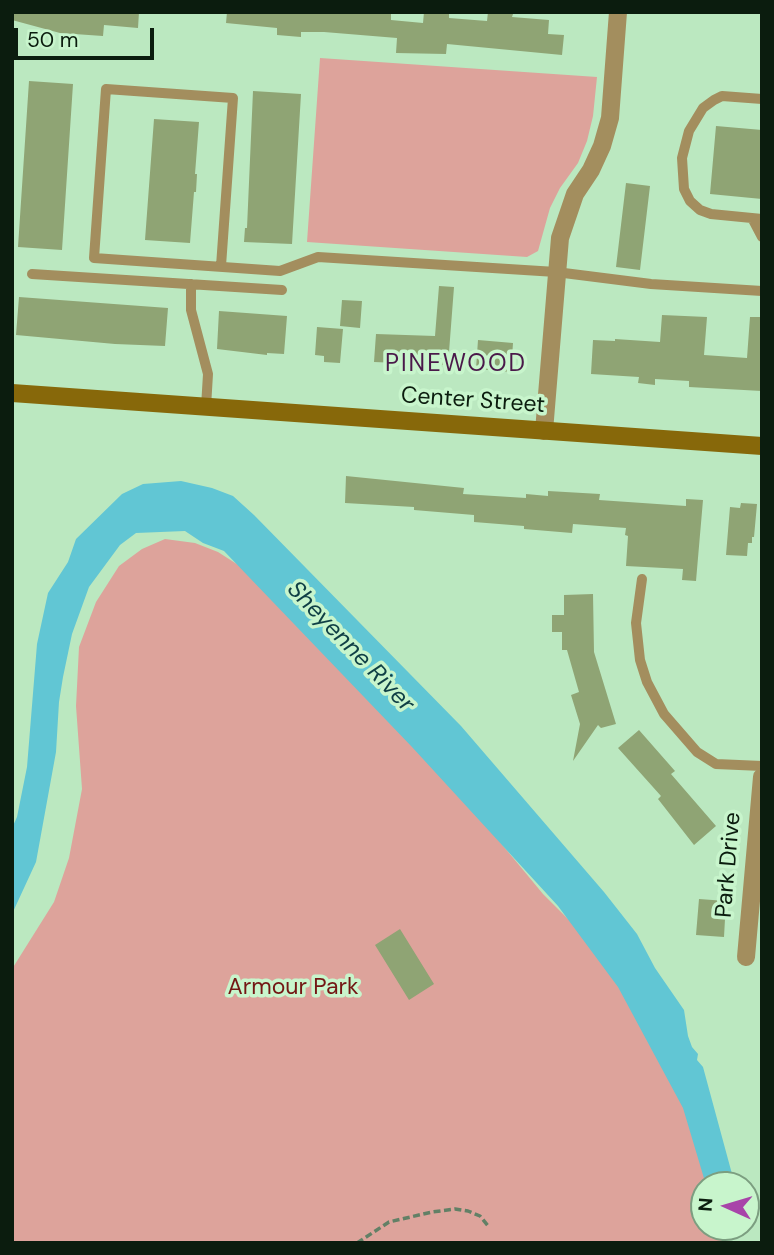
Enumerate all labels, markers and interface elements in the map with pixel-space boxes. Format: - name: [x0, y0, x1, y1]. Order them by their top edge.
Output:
- scale bar: [18, 14, 158, 58]
- text: 50 m: [27, 26, 78, 54]
- district label: PINEWOOD: [386, 351, 526, 379]
- street label: Center Street: [400, 382, 546, 420]
- water label: Sheyenne River: [280, 576, 420, 718]
- street label: Park Drive: [711, 811, 747, 919]
- park label: Armour Park: [227, 974, 359, 1002]
- north arrow: [690, 1171, 760, 1241]
- text: N: [693, 1197, 718, 1212]

